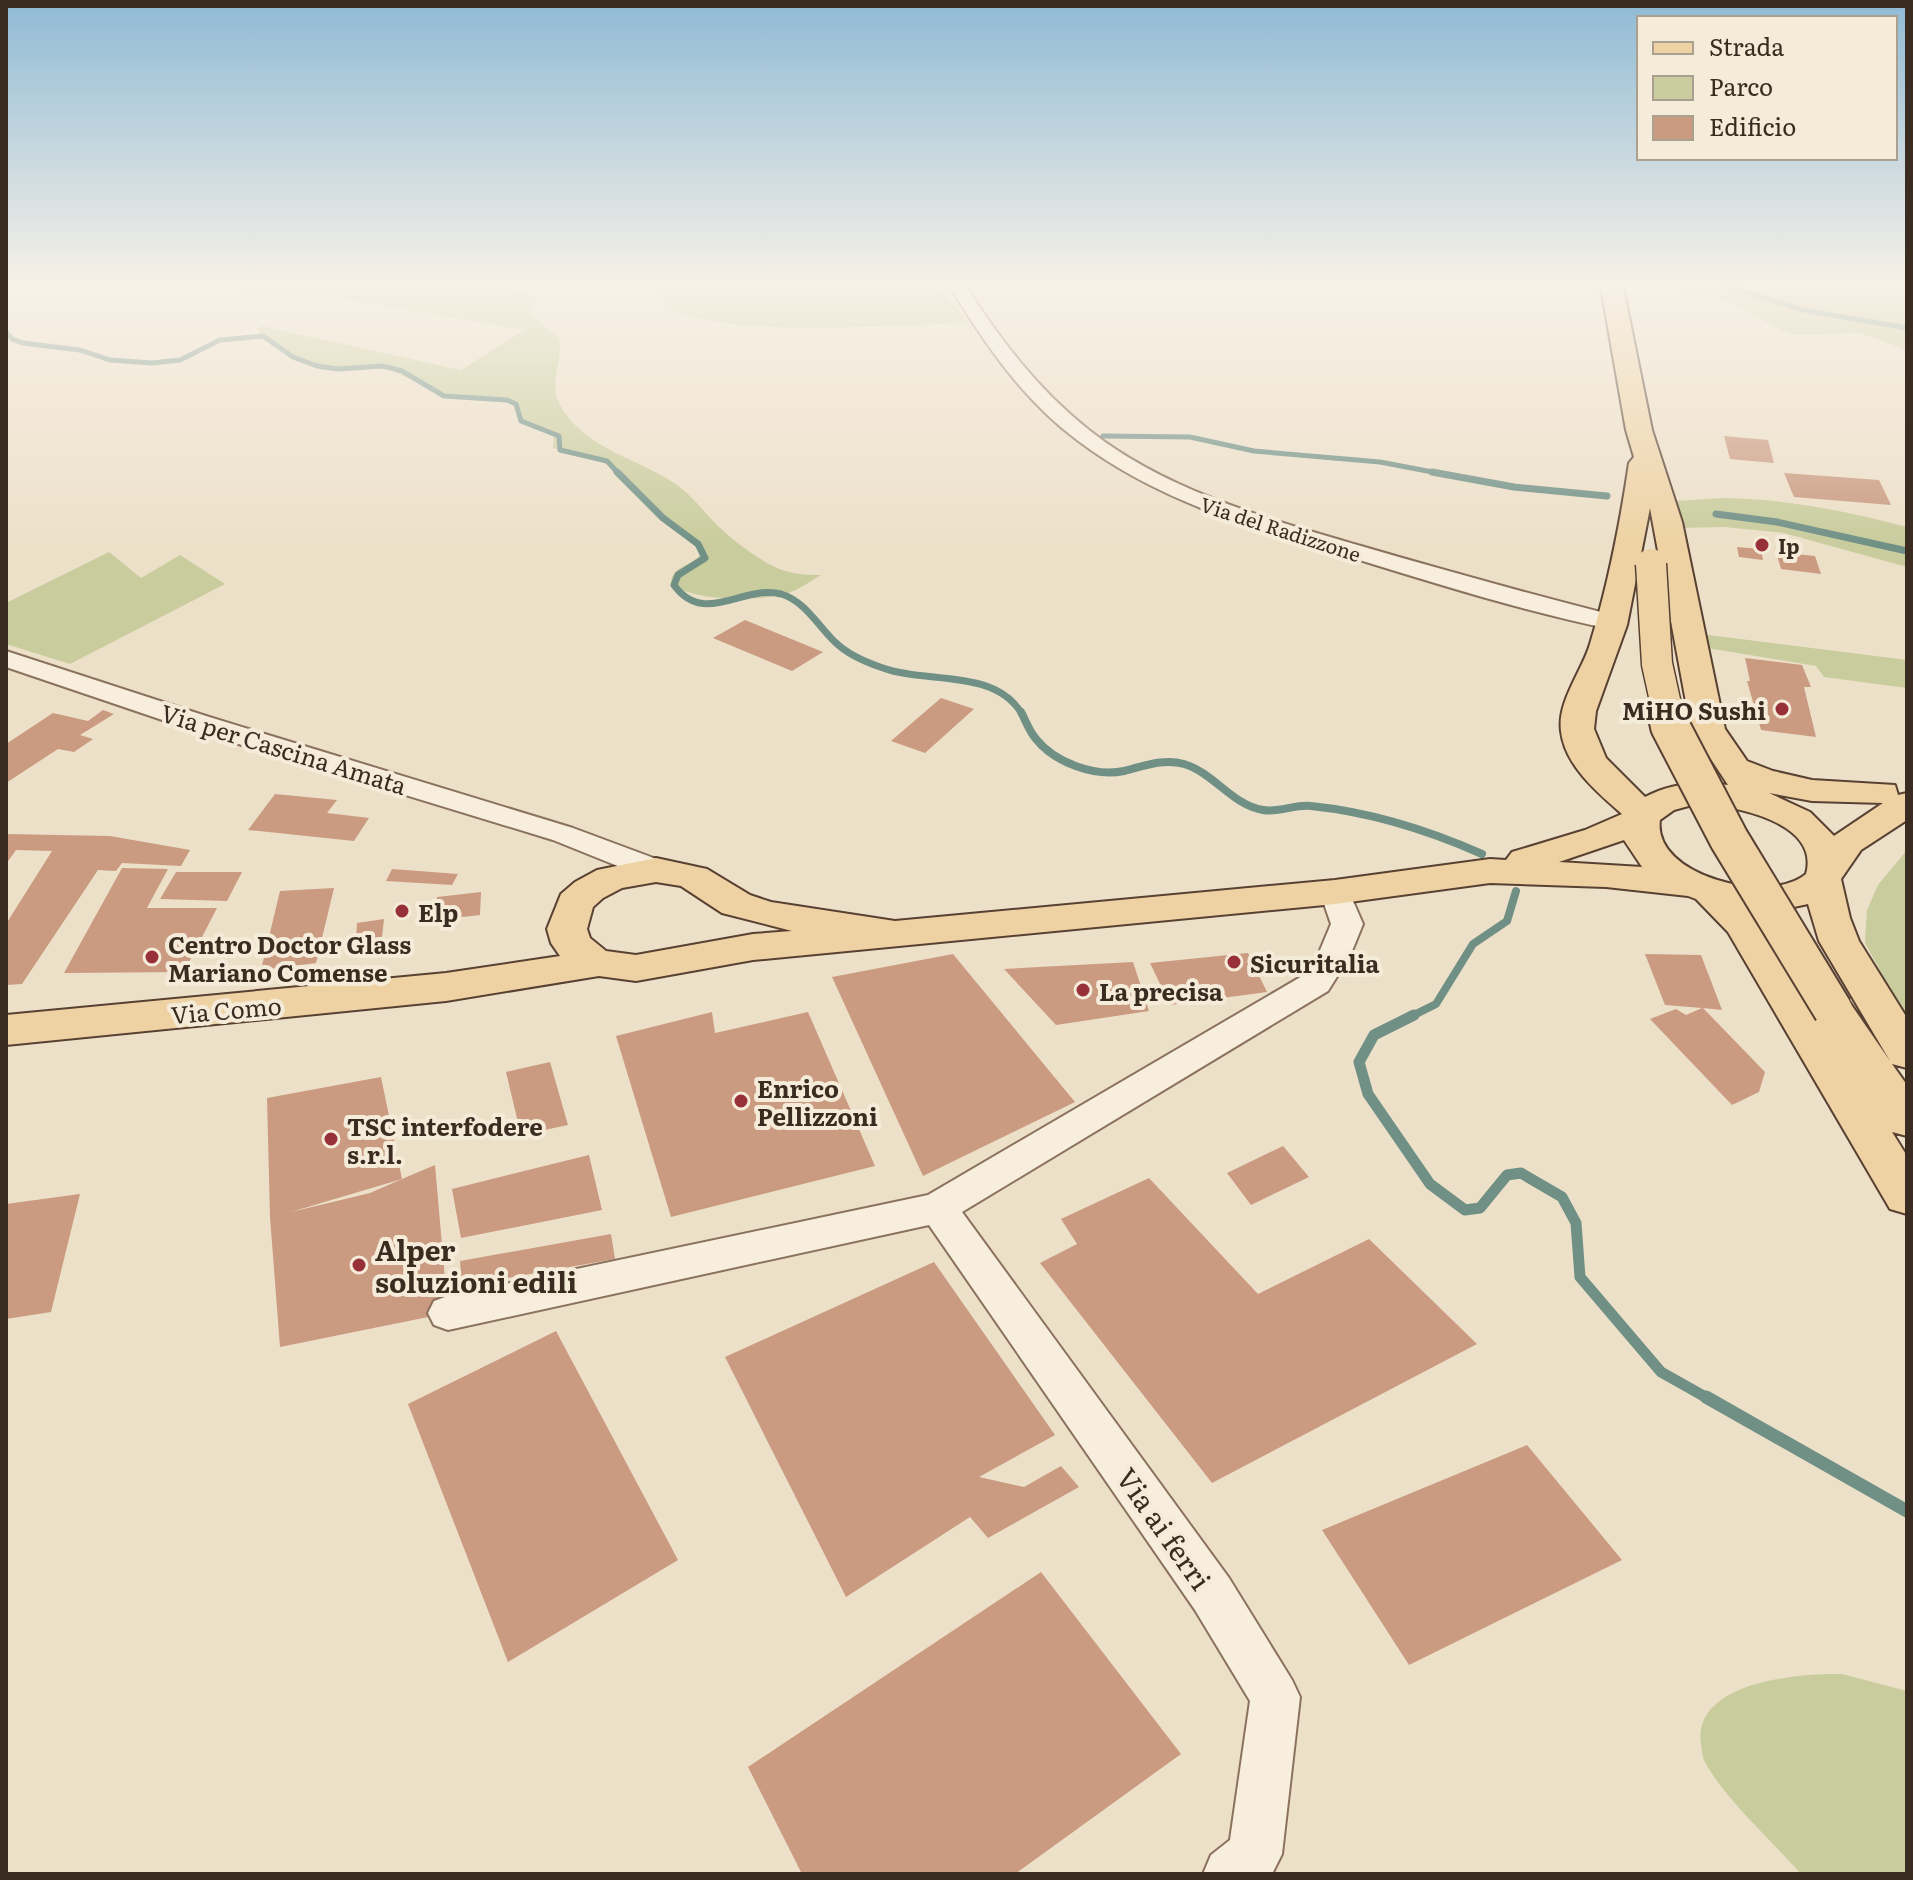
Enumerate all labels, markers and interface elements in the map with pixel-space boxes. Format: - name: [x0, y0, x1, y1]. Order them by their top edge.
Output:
- legend: [1637, 16, 1897, 160]
- text: Strada: [1709, 28, 1784, 63]
- text: Parco: [1709, 68, 1773, 103]
- text: Edificio: [1709, 108, 1796, 143]
- street label: Via del Radizzone: [1197, 488, 1365, 568]
- place label: Ip: [1778, 530, 1800, 560]
- marker: Ip: [1753, 536, 1771, 554]
- place label: MiHO Sushi: [1622, 692, 1766, 727]
- street label: Via per Cascina Amata: [157, 694, 411, 802]
- marker: MiHO Sushi: [1773, 700, 1791, 718]
- place label: Elp: [418, 894, 458, 929]
- marker: Elp: [393, 902, 411, 920]
- place label: Centro Doctor Glass Mariano Comense: [168, 926, 411, 989]
- place label: Sicuritalia: [1250, 945, 1379, 980]
- marker: Centro Doctor Glass Mariano Comense: [143, 948, 161, 966]
- marker: Sicuritalia: [1225, 953, 1243, 971]
- place label: La precisa: [1099, 973, 1223, 1008]
- marker: La precisa: [1074, 981, 1092, 999]
- street label: Via Como: [169, 987, 283, 1031]
- place label: Enrico Pellizzoni: [757, 1070, 878, 1133]
- marker: Enrico Pellizzoni: [732, 1092, 750, 1110]
- place label: TSC interfodere s.r.l.: [347, 1108, 543, 1171]
- marker: TSC interfodere s.r.l.: [322, 1130, 340, 1148]
- place label: Alper soluzioni edili: [375, 1228, 577, 1302]
- marker: Alper soluzioni edili: [350, 1256, 368, 1274]
- street label: Via ai ferri: [1107, 1458, 1223, 1598]

